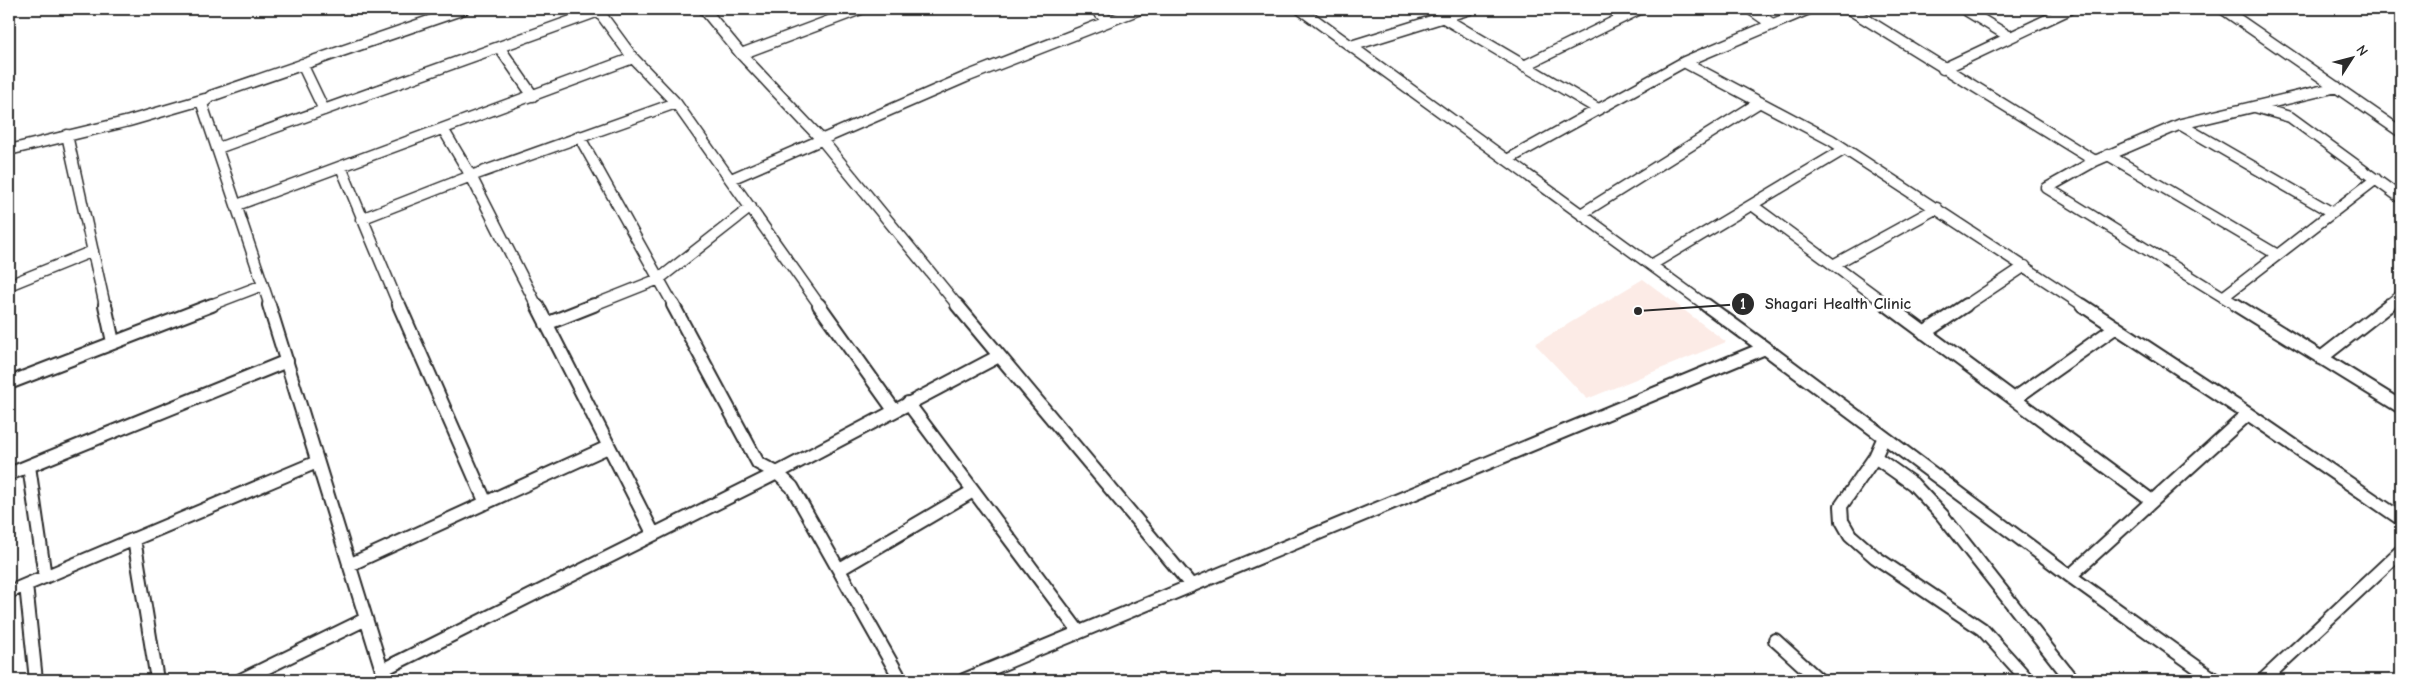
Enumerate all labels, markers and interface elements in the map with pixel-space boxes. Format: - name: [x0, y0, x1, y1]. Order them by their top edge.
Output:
- north arrow: [2328, 32, 2378, 82]
- text: N: [2353, 42, 2372, 59]
- callout: Shagari Health Clinic: [1730, 288, 1921, 319]
- text: 1: [1740, 295, 1746, 313]
- text: Shagari Health Clinic: [1765, 295, 1912, 313]

